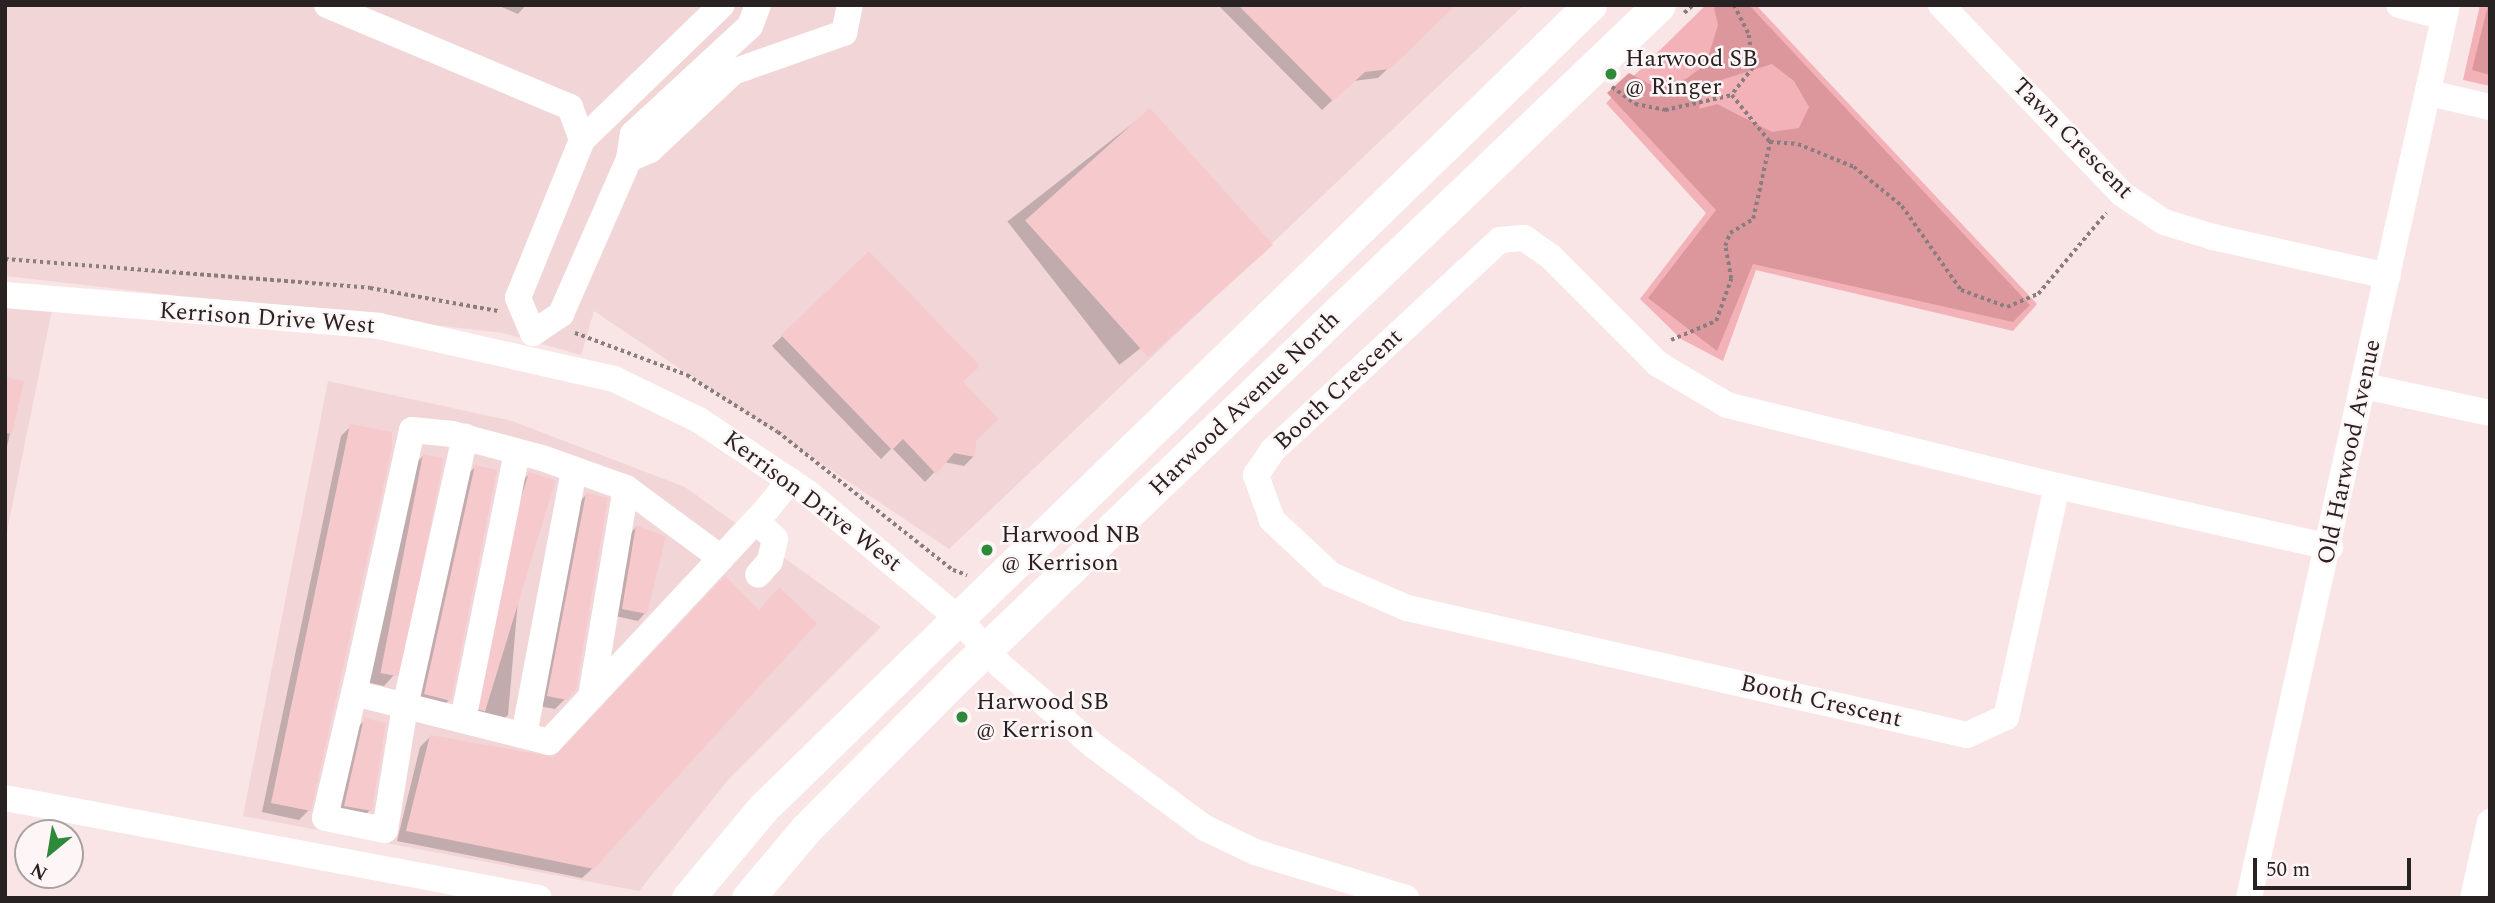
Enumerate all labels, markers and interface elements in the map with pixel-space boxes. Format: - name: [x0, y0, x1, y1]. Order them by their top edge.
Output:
- place label: Harwood SB @ Ringer: [1625, 46, 1758, 102]
- marker: Harwood SB @ Ringer: [1603, 66, 1619, 82]
- street label: Tawn Crescent: [2005, 72, 2139, 206]
- street label: Kerrison Drive West: [158, 297, 376, 341]
- street label: Harwood Avenue North: [1144, 306, 1346, 502]
- street label: Booth Crescent: [1269, 323, 1409, 457]
- street label: Old Harwood Avenue: [2312, 337, 2388, 567]
- street label: Kerrison Drive West: [717, 425, 907, 579]
- place label: Harwood NB @ Kerrison: [1001, 522, 1140, 578]
- marker: Harwood NB @ Kerrison: [979, 542, 995, 558]
- street label: Booth Crescent: [1737, 669, 1905, 735]
- place label: Harwood SB @ Kerrison: [976, 689, 1109, 745]
- marker: Harwood SB @ Kerrison: [954, 709, 970, 725]
- north arrow: [14, 819, 84, 889]
- scale bar: [2257, 844, 2414, 888]
- text: N: [25, 854, 53, 887]
- text: 50 m: [2266, 854, 2310, 886]

